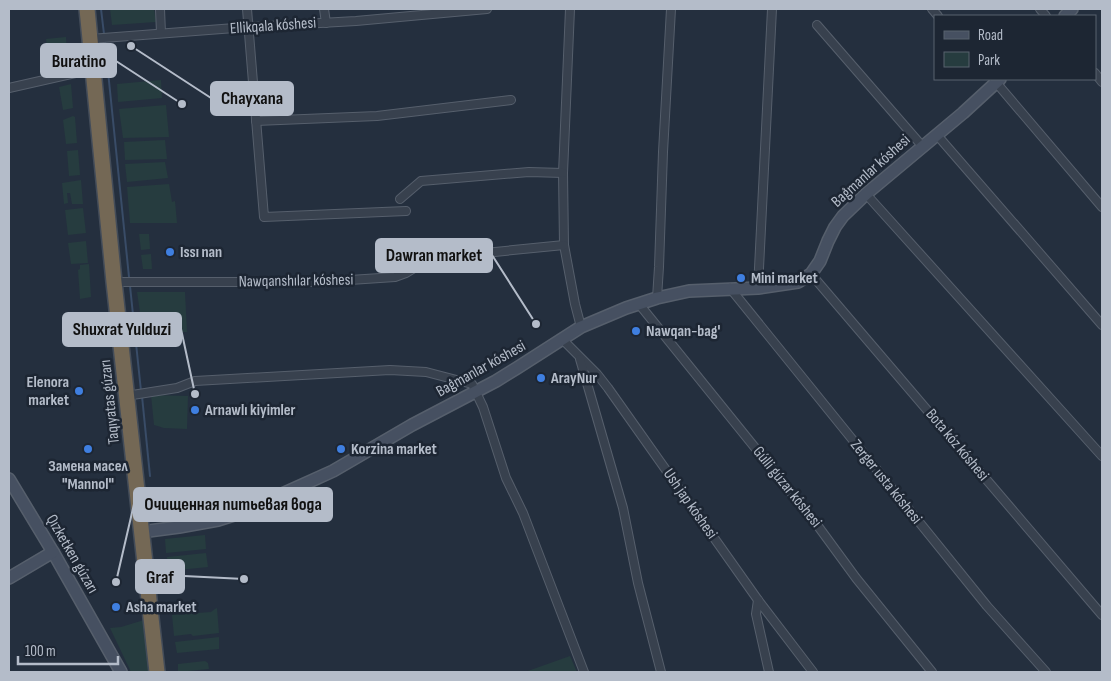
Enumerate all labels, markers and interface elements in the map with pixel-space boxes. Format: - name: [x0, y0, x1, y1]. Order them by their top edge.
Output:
- street label: Ellikqala kóshesi: [229, 14, 317, 38]
- legend: [934, 15, 1096, 80]
- text: Road: [978, 26, 1003, 45]
- callout: Buratino: [41, 44, 116, 77]
- text: Buratino: [52, 51, 106, 72]
- text: Park: [978, 51, 1000, 70]
- callout: Chayxana: [211, 82, 293, 115]
- text: Chayxana: [221, 88, 283, 109]
- street label: Baǵmanlar kóshesi: [828, 131, 914, 211]
- callout: Dawran market: [376, 239, 492, 272]
- place label: Issı nan: [180, 243, 222, 262]
- text: Dawran market: [386, 245, 482, 266]
- marker: Issı nan: [164, 246, 176, 258]
- place label: Mini market: [751, 269, 818, 288]
- street label: Nawqanshılar kóshesi: [238, 270, 354, 292]
- marker: Mini market: [735, 272, 747, 284]
- callout: Shuxrat Yulduzi: [63, 313, 181, 346]
- text: Shuxrat Yulduzi: [73, 319, 171, 340]
- place label: Nawqan-bag': [646, 322, 721, 341]
- marker: Nawqan-bag': [630, 325, 642, 337]
- street label: Baǵmanlar kóshesi: [433, 337, 529, 401]
- street label: Taqıyatas gúzarı: [96, 359, 124, 445]
- place label: ArayNur: [550, 369, 597, 388]
- marker: ArayNur: [535, 372, 547, 384]
- place label: Elenora market: [27, 373, 69, 410]
- marker: Elenora market: [73, 385, 85, 397]
- place label: Arnawlı kiyimler: [204, 401, 296, 420]
- marker: Arnawlı kiyimler: [189, 404, 201, 416]
- street label: Bota kóz kóshesi: [921, 405, 993, 485]
- street label: Zerger usta kóshesi: [846, 436, 926, 528]
- place label: Korzina market: [351, 440, 437, 459]
- marker: Замена масел "Mannol": [82, 443, 94, 455]
- marker: Korzina market: [335, 443, 347, 455]
- street label: Gúlli gúzar kóshesi: [749, 443, 826, 531]
- place label: Замена масел "Mannol": [48, 457, 129, 494]
- street label: Ush jap kóshesi: [659, 465, 721, 543]
- callout: Очищенная питьевая вода: [134, 488, 332, 521]
- text: Очищенная питьевая вода: [144, 494, 322, 515]
- street label: Qızketken gúzarı: [42, 511, 102, 597]
- callout: Graf: [136, 560, 184, 593]
- text: Graf: [146, 567, 174, 588]
- place label: Asha market: [125, 598, 197, 617]
- marker: Asha market: [110, 601, 122, 613]
- scale bar: [18, 634, 118, 666]
- text: 100 m: [25, 642, 56, 661]

